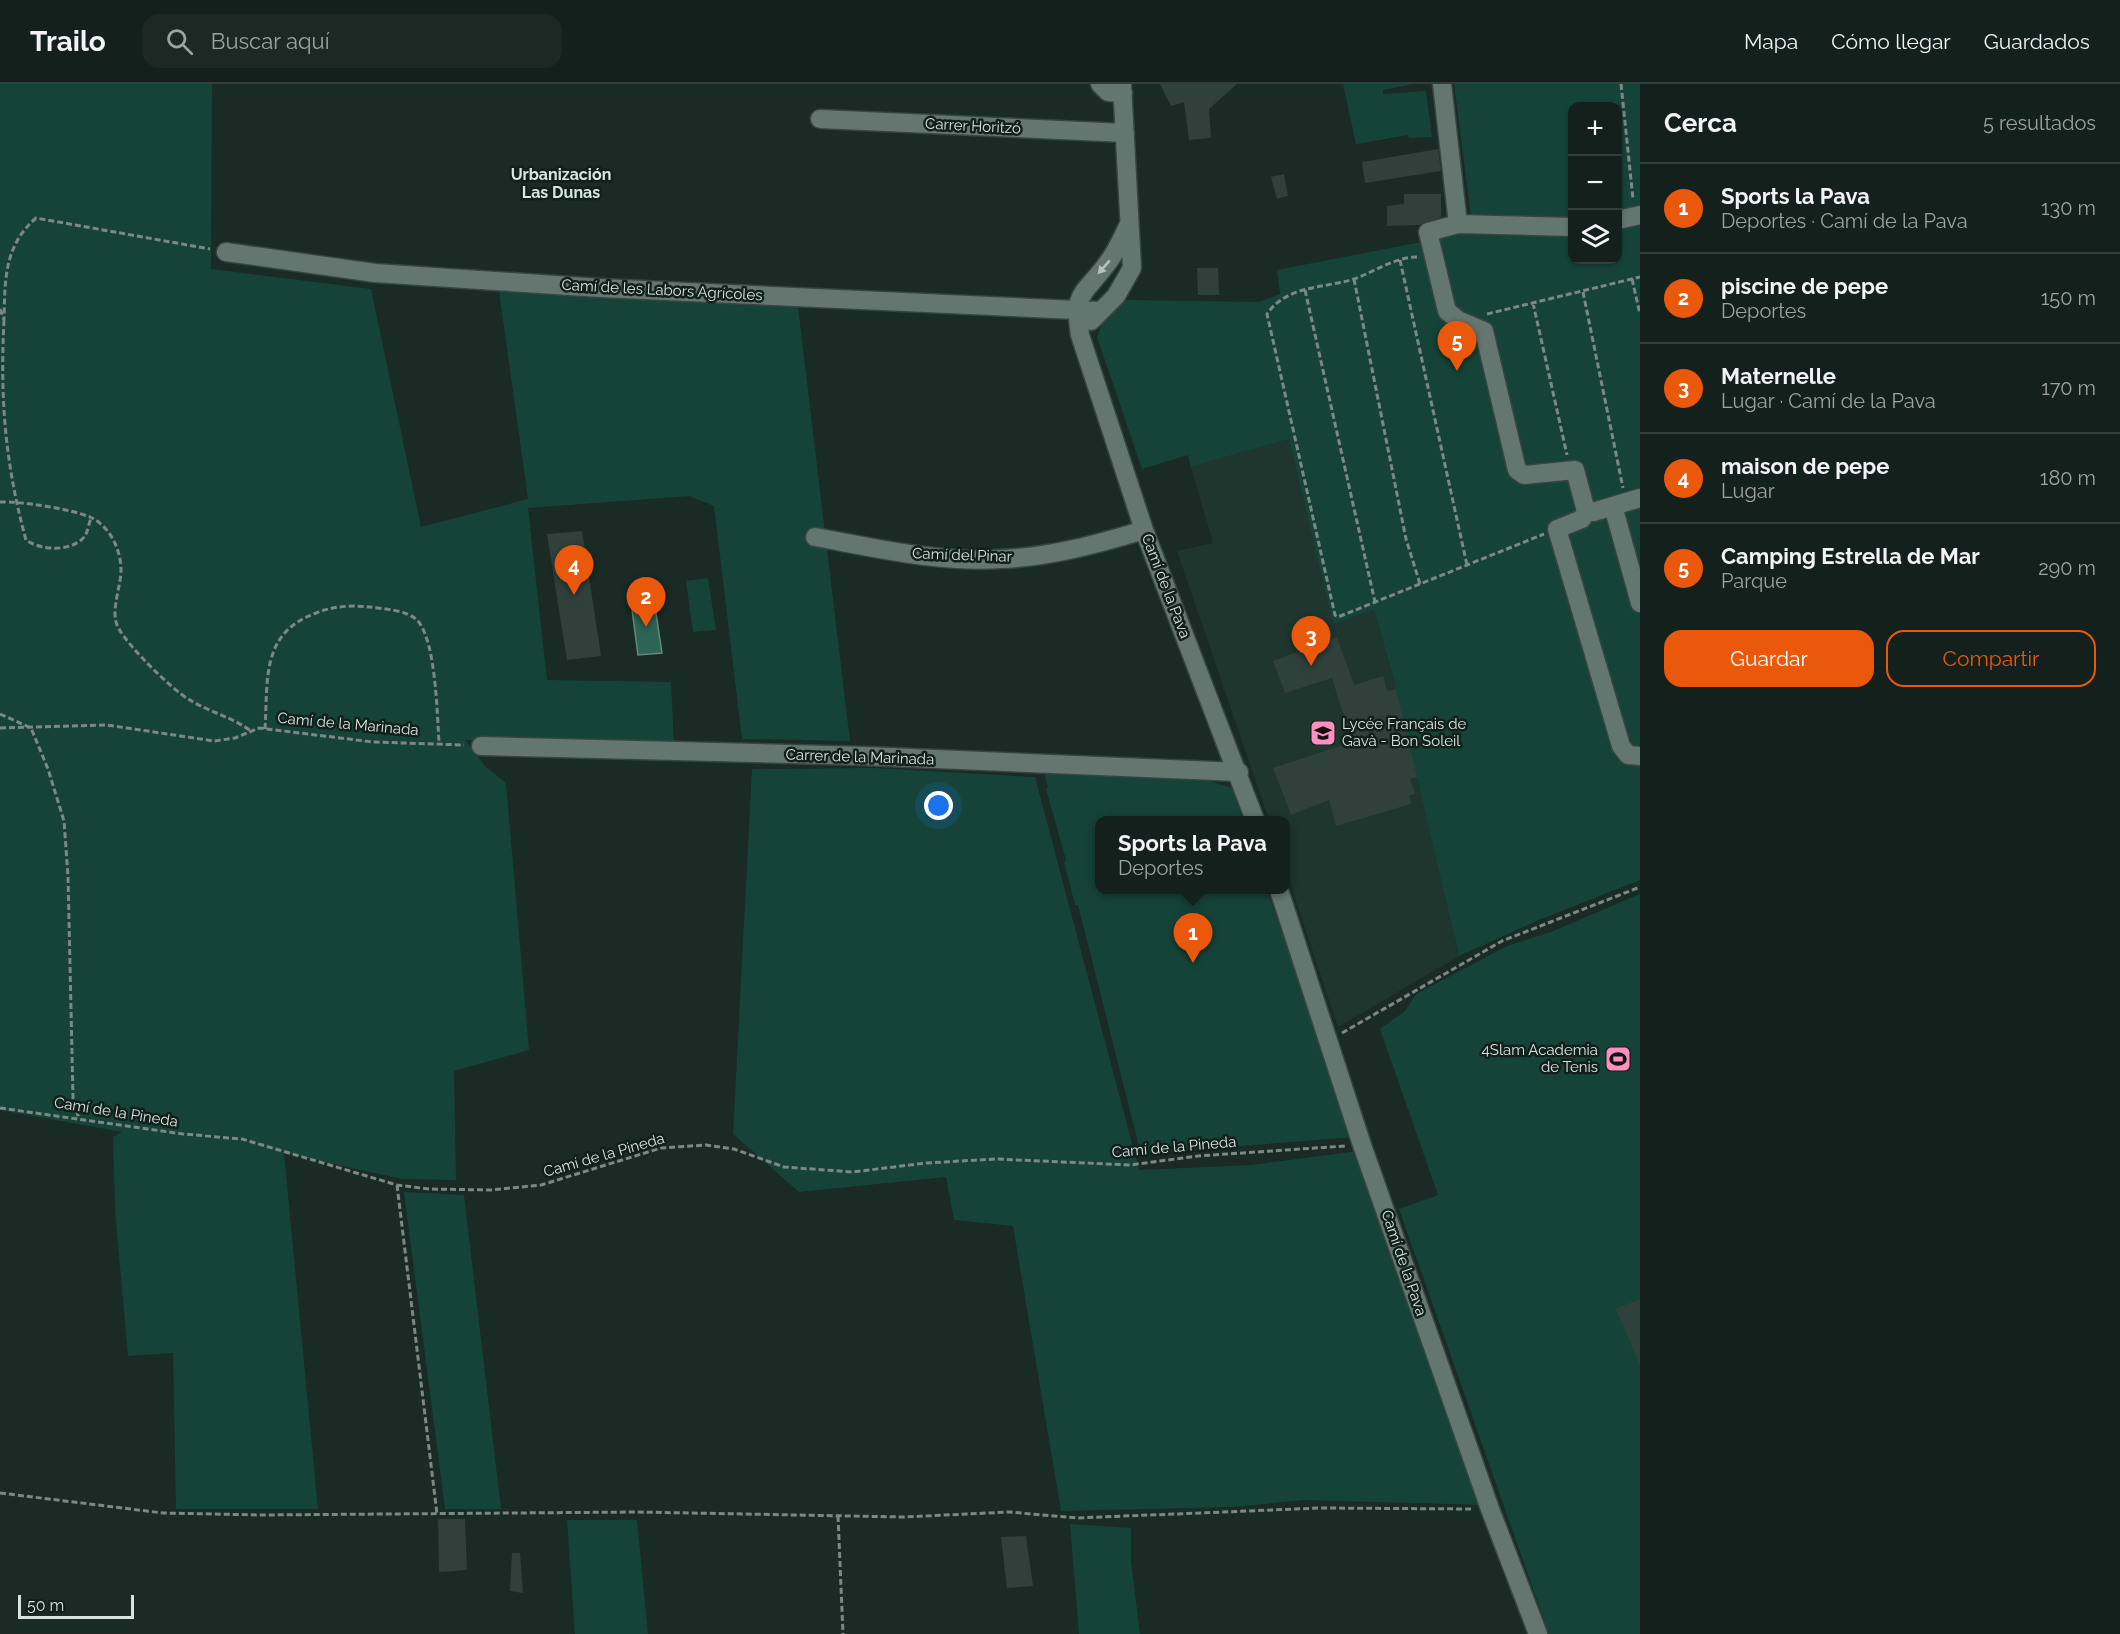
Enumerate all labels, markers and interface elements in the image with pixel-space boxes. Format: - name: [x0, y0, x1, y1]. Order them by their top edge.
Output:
- search box: [142, 14, 562, 68]
- text: Trailo: [30, 25, 106, 58]
- icon: search: [163, 25, 196, 58]
- text: Buscar aquí: [211, 28, 329, 54]
- text: Mapa: [1744, 29, 1798, 54]
- text: Cómo llegar: [1831, 29, 1951, 54]
- text: Guardados: [1984, 29, 2090, 54]
- map controls: [1568, 102, 1622, 264]
- button: +: [1568, 102, 1622, 156]
- text: Cerca: [1664, 108, 1737, 138]
- text: 5 resultados: [1983, 111, 2096, 135]
- street label: Carrer Horitzó: [925, 115, 1021, 137]
- button: −: [1568, 156, 1622, 210]
- district label: Urbanización Las Dunas: [511, 165, 611, 202]
- text: Sports la Pava: [1721, 183, 1870, 209]
- text: 1: [1679, 196, 1688, 220]
- text: 130 m: [2041, 196, 2096, 220]
- text: Deportes · Camí de la Pava: [1721, 209, 1968, 233]
- button: layers: [1568, 210, 1622, 264]
- one-way arrow: [1097, 259, 1110, 275]
- text: piscine de pepe: [1721, 273, 1888, 299]
- street label: Camí de les Labors Agrícoles: [561, 276, 763, 304]
- text: 2: [1678, 286, 1689, 310]
- text: 150 m: [2041, 286, 2096, 310]
- text: Deportes: [1721, 299, 1806, 323]
- pin: 5: [1438, 322, 1476, 371]
- text: Maternelle: [1721, 363, 1836, 389]
- text: 3: [1678, 376, 1689, 400]
- text: 170 m: [2041, 376, 2096, 400]
- text: Lugar · Camí de la Pava: [1721, 389, 1936, 413]
- text: maison de pepe: [1721, 453, 1889, 479]
- text: 4: [1678, 466, 1689, 490]
- text: 180 m: [2040, 466, 2096, 490]
- text: Lugar: [1721, 479, 1775, 503]
- street label: Camí de la Pava: [1138, 531, 1194, 641]
- text: Camping Estrella de Mar: [1721, 543, 1980, 569]
- street label: Camí del Pinar: [912, 544, 1013, 566]
- pin: 4: [554, 546, 594, 595]
- text: 5: [1678, 556, 1689, 580]
- text: 290 m: [2038, 556, 2096, 580]
- text: Parque: [1721, 569, 1787, 593]
- pin: 2: [626, 578, 666, 627]
- pin: 3: [1292, 616, 1330, 666]
- button: Guardar: [1664, 630, 1874, 687]
- button: Compartir: [1886, 630, 2096, 687]
- street label: Camí de la Marinada: [277, 709, 419, 739]
- place label: Lycée Français de Gavà - Bon Soleil: [1342, 715, 1466, 750]
- school or university icon: Lycée Français de Gavà - Bon Soleil: [1308, 718, 1338, 748]
- street label: Carrer de la Marinada: [785, 745, 935, 769]
- your location: [924, 791, 953, 820]
- popup: [1095, 816, 1290, 894]
- text: Sports la Pava: [1118, 830, 1267, 856]
- text: Deportes: [1118, 856, 1203, 880]
- pin: 1: [1174, 914, 1212, 963]
- place label: 4Slam Academia de Tenis: [1482, 1041, 1598, 1076]
- sports icon: 4Slam Academia de Tenis: [1603, 1044, 1633, 1074]
- street label: Camí de la Pineda: [53, 1093, 179, 1131]
- street label: Camí de la Pineda: [541, 1129, 667, 1181]
- street label: Camí de la Pineda: [1111, 1133, 1237, 1161]
- street label: Camí de la Pava: [1377, 1208, 1431, 1318]
- scale bar: [18, 1592, 134, 1620]
- text: 50 m: [27, 1596, 64, 1615]

